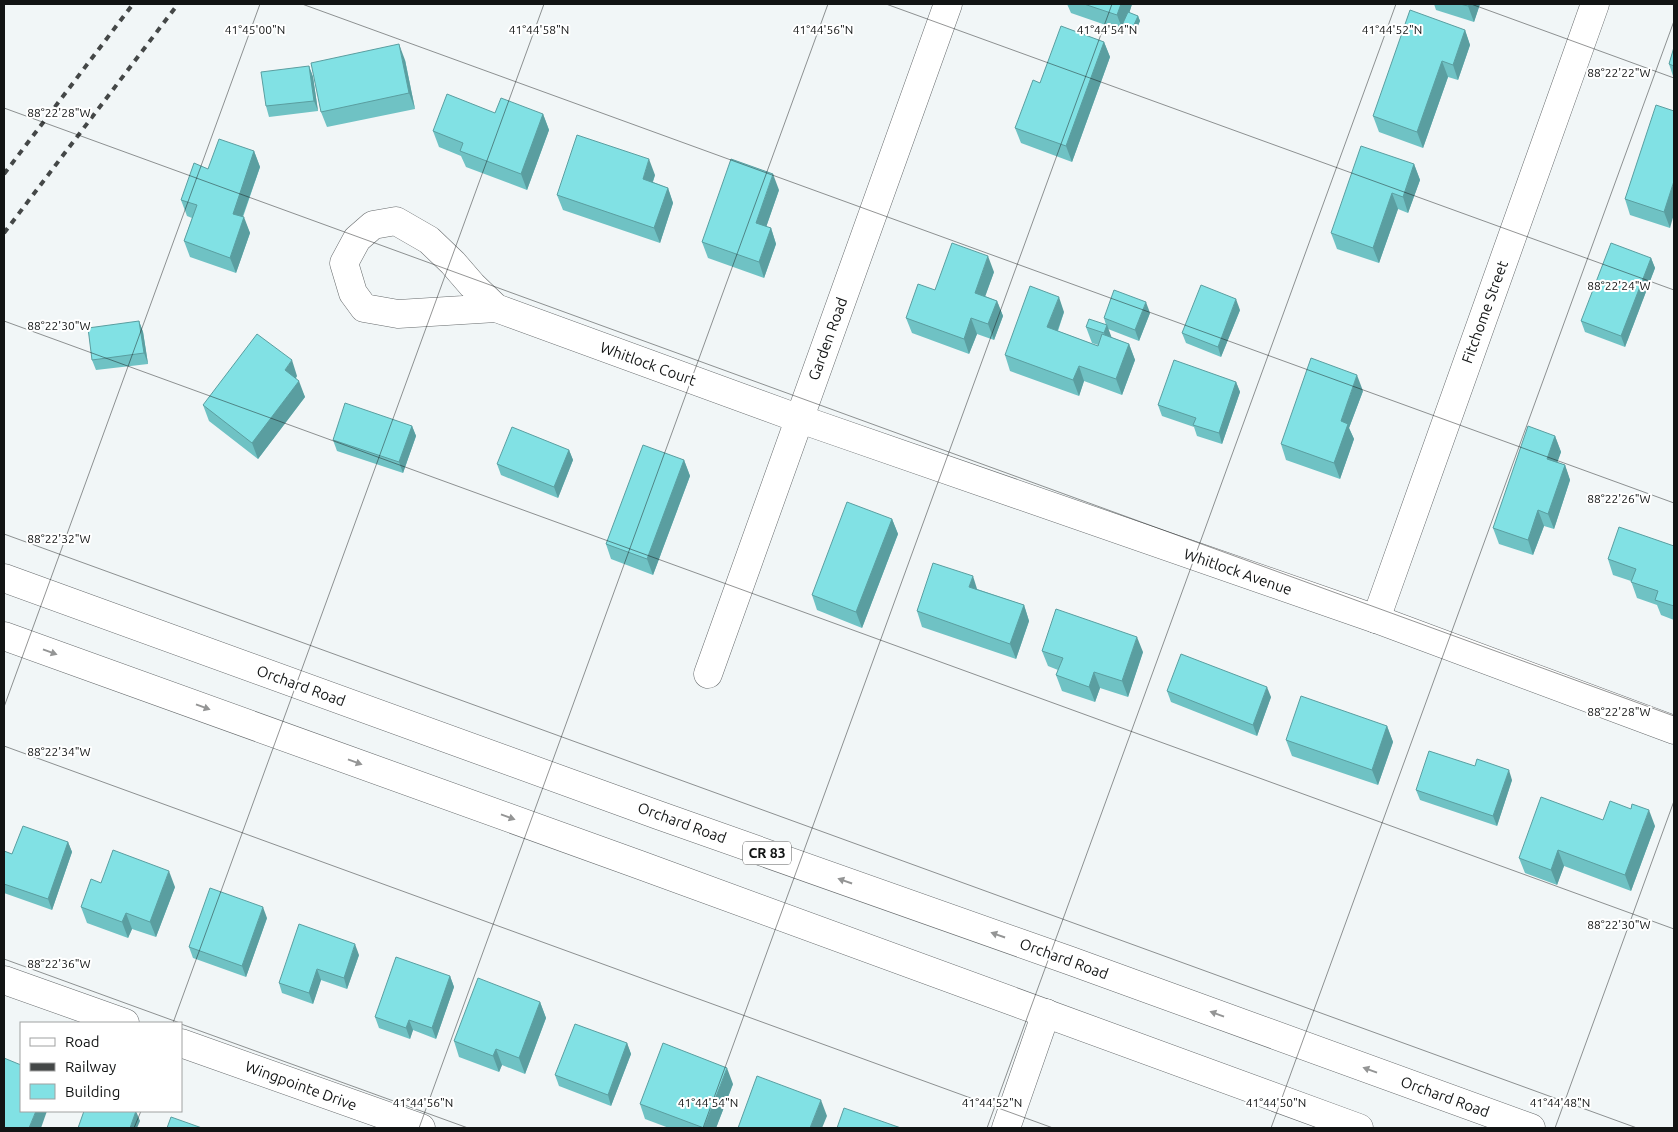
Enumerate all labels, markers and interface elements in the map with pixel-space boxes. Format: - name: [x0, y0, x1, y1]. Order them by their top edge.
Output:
- text: 41°45'00"N: [225, 23, 285, 36]
- text: 41°44'58"N: [509, 23, 569, 36]
- text: 41°44'56"N: [793, 23, 853, 36]
- text: 41°44'54"N: [1077, 23, 1137, 36]
- text: 41°44'52"N: [1362, 23, 1422, 36]
- text: 88°22'22"W: [1587, 66, 1651, 79]
- text: 88°22'28"W: [27, 106, 91, 119]
- street label: Fitchome Street: [1458, 258, 1511, 366]
- text: 88°22'24"W: [1587, 279, 1651, 292]
- street label: Garden Road: [805, 295, 850, 383]
- text: 88°22'30"W: [27, 319, 91, 332]
- street label: Whitlock Court: [598, 338, 699, 389]
- text: 88°22'26"W: [1587, 492, 1651, 505]
- text: 88°22'32"W: [27, 532, 91, 545]
- street label: Whitlock Avenue: [1182, 545, 1294, 598]
- one-way arrow: [42, 649, 57, 657]
- street label: Orchard Road: [255, 662, 348, 709]
- one-way arrow: [195, 704, 210, 711]
- text: 88°22'28"W: [1587, 705, 1651, 718]
- text: 88°22'34"W: [27, 745, 91, 758]
- one-way arrow: [348, 759, 363, 766]
- street label: Orchard Road: [636, 799, 729, 846]
- one-way arrow: [501, 814, 516, 821]
- road number: CR 83: [743, 841, 791, 864]
- one-way arrow: [837, 877, 852, 885]
- text: 88°22'30"W: [1587, 918, 1651, 931]
- one-way arrow: [991, 931, 1006, 938]
- street label: Orchard Road: [1018, 935, 1111, 982]
- text: 88°22'36"W: [27, 957, 91, 970]
- one-way arrow: [1209, 1010, 1224, 1018]
- legend: [20, 1022, 182, 1112]
- text: Road: [65, 1033, 100, 1050]
- street label: Wingpointe Drive: [243, 1057, 359, 1114]
- text: Railway: [65, 1058, 116, 1075]
- one-way arrow: [1362, 1066, 1377, 1073]
- street label: Orchard Road: [1399, 1073, 1492, 1120]
- text: Building: [65, 1083, 120, 1100]
- text: 41°44'56"N: [393, 1096, 453, 1109]
- text: 41°44'54"N: [678, 1096, 738, 1109]
- text: 41°44'52"N: [962, 1096, 1022, 1109]
- text: 41°44'50"N: [1246, 1096, 1306, 1109]
- text: 41°44'48"N: [1530, 1096, 1590, 1109]

